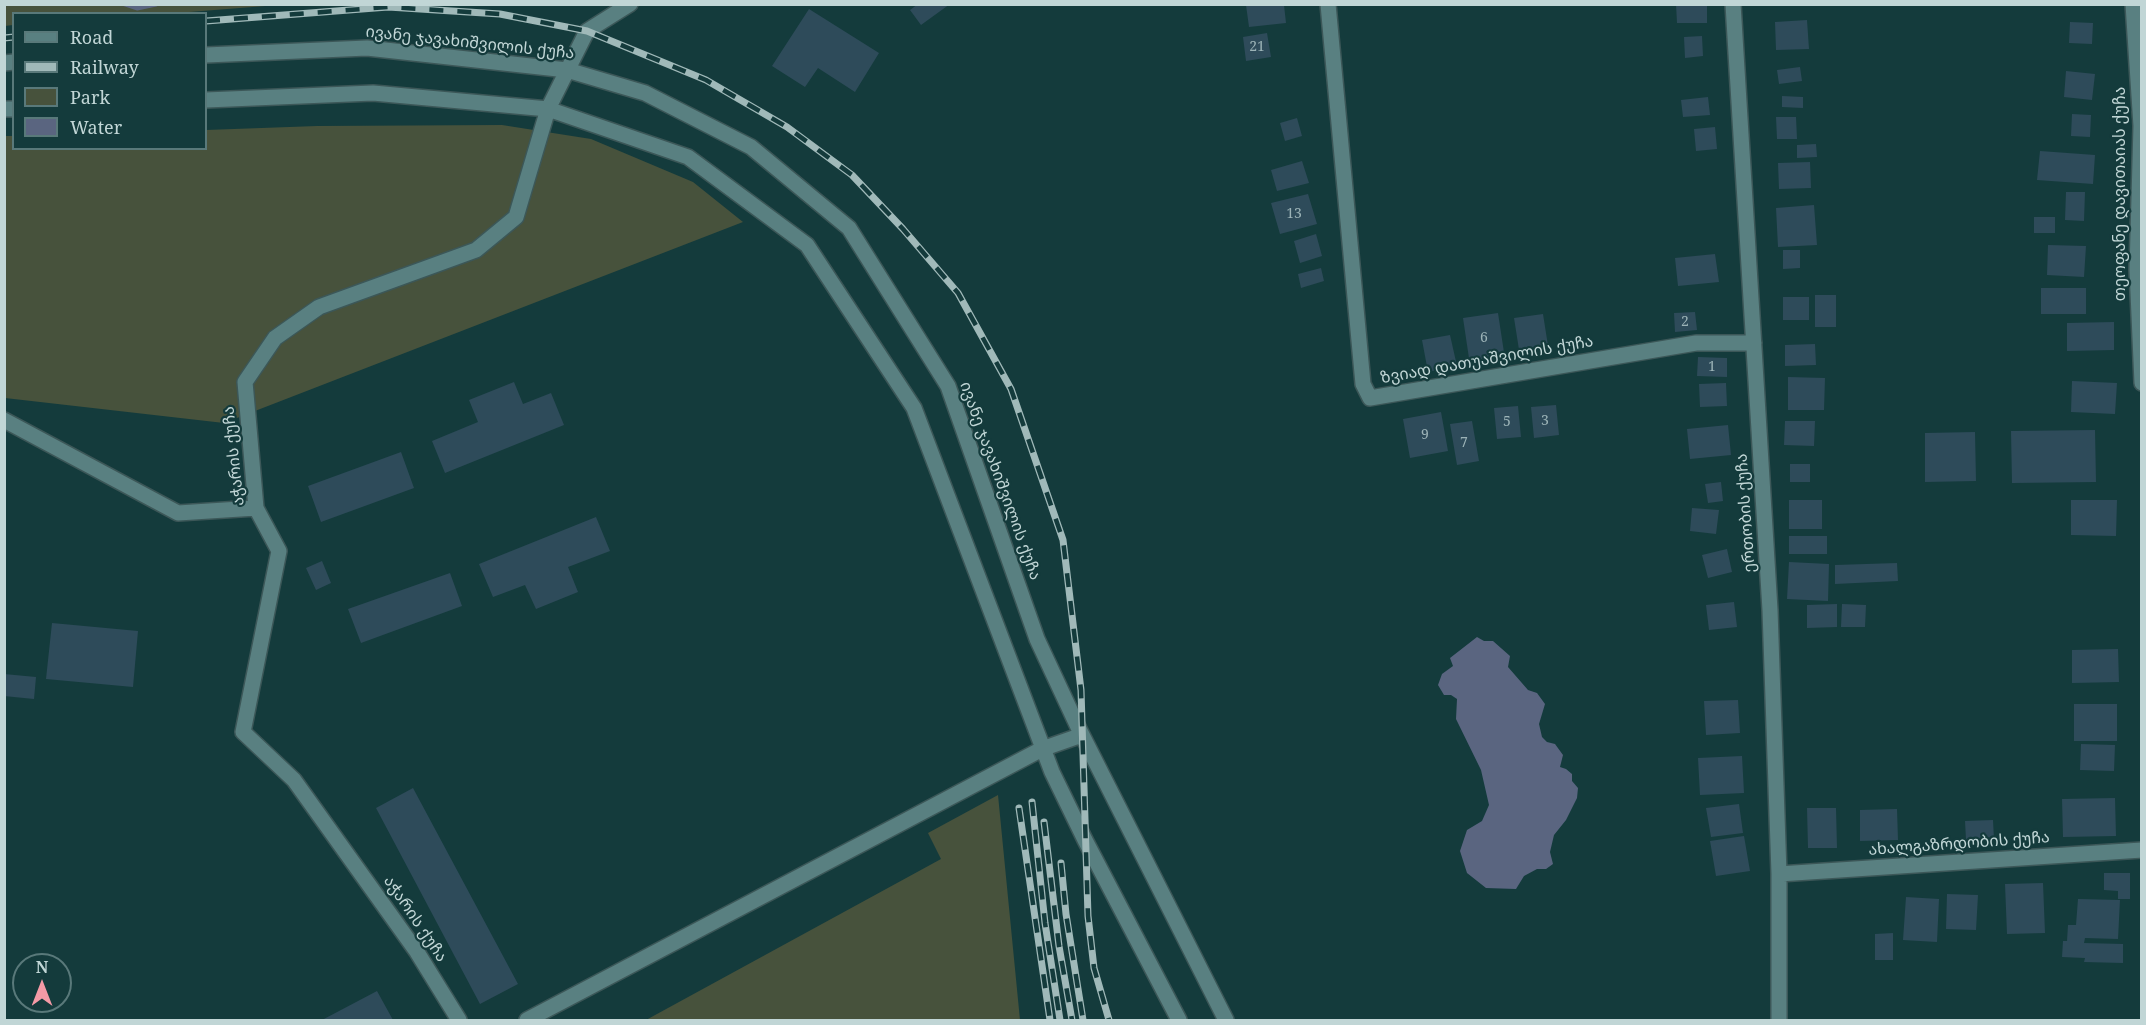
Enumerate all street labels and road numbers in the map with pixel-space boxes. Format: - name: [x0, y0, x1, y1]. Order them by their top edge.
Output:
- street label: ივანე ჯავახიშვილის ქუჩა: [365, 23, 575, 63]
- street label: თეოფანე დავითაიას ქუჩა: [2110, 87, 2130, 301]
- street label: ზვიად დათუაშვილის ქუჩა: [1379, 332, 1595, 388]
- street label: ივანე ჯავახიშვილის ქუჩა: [955, 379, 1045, 583]
- street label: აჭარის ქუჩა: [219, 405, 249, 507]
- street label: ერთობის ქუჩა: [1732, 453, 1760, 573]
- street label: ახალგაზრდობის ქუჩა: [1868, 828, 2050, 860]
- street label: აჭარის ქუჩა: [379, 872, 451, 966]

